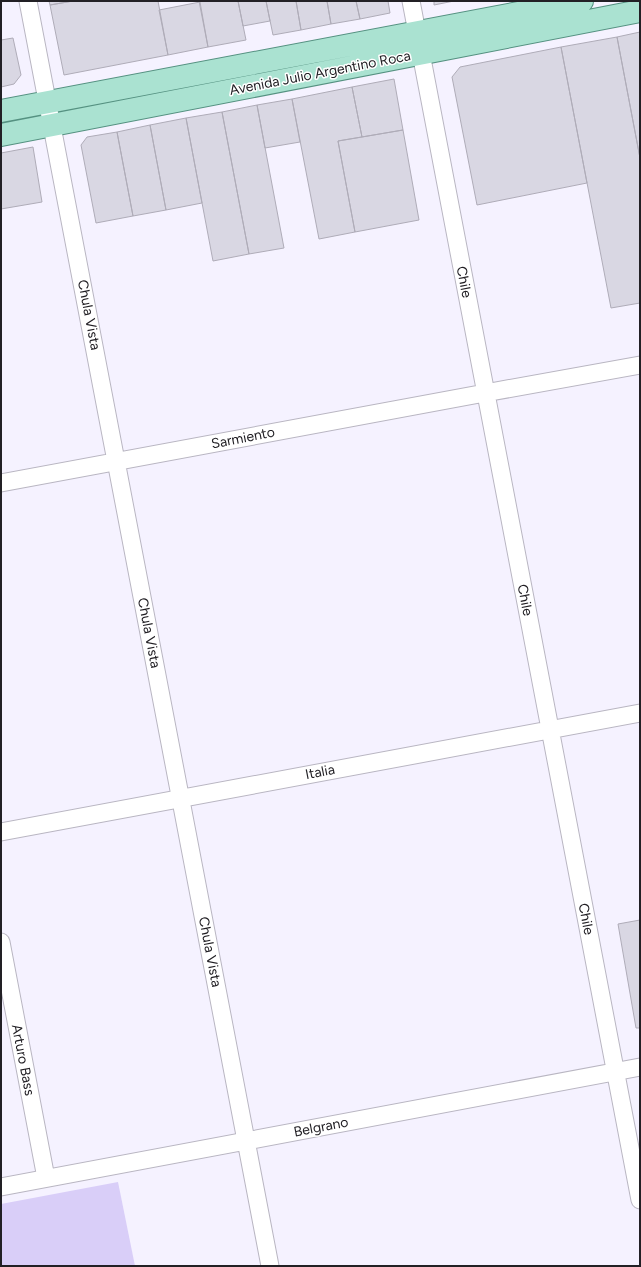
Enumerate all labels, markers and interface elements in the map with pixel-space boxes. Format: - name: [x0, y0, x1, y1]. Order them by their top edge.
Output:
- street label: Avenida Julio Argentino Roca: [228, 47, 412, 99]
- street label: Chile: [453, 265, 475, 300]
- street label: Chula Vista: [74, 278, 104, 352]
- street label: Sarmiento: [210, 424, 276, 452]
- street label: Chile: [514, 583, 536, 618]
- street label: Chula Vista: [134, 596, 164, 670]
- street label: Italia: [304, 761, 336, 783]
- street label: Chile: [575, 902, 597, 937]
- street label: Chula Vista: [195, 915, 225, 989]
- street label: Arturo Bass: [8, 1023, 38, 1097]
- street label: Belgrano: [292, 1113, 350, 1141]

